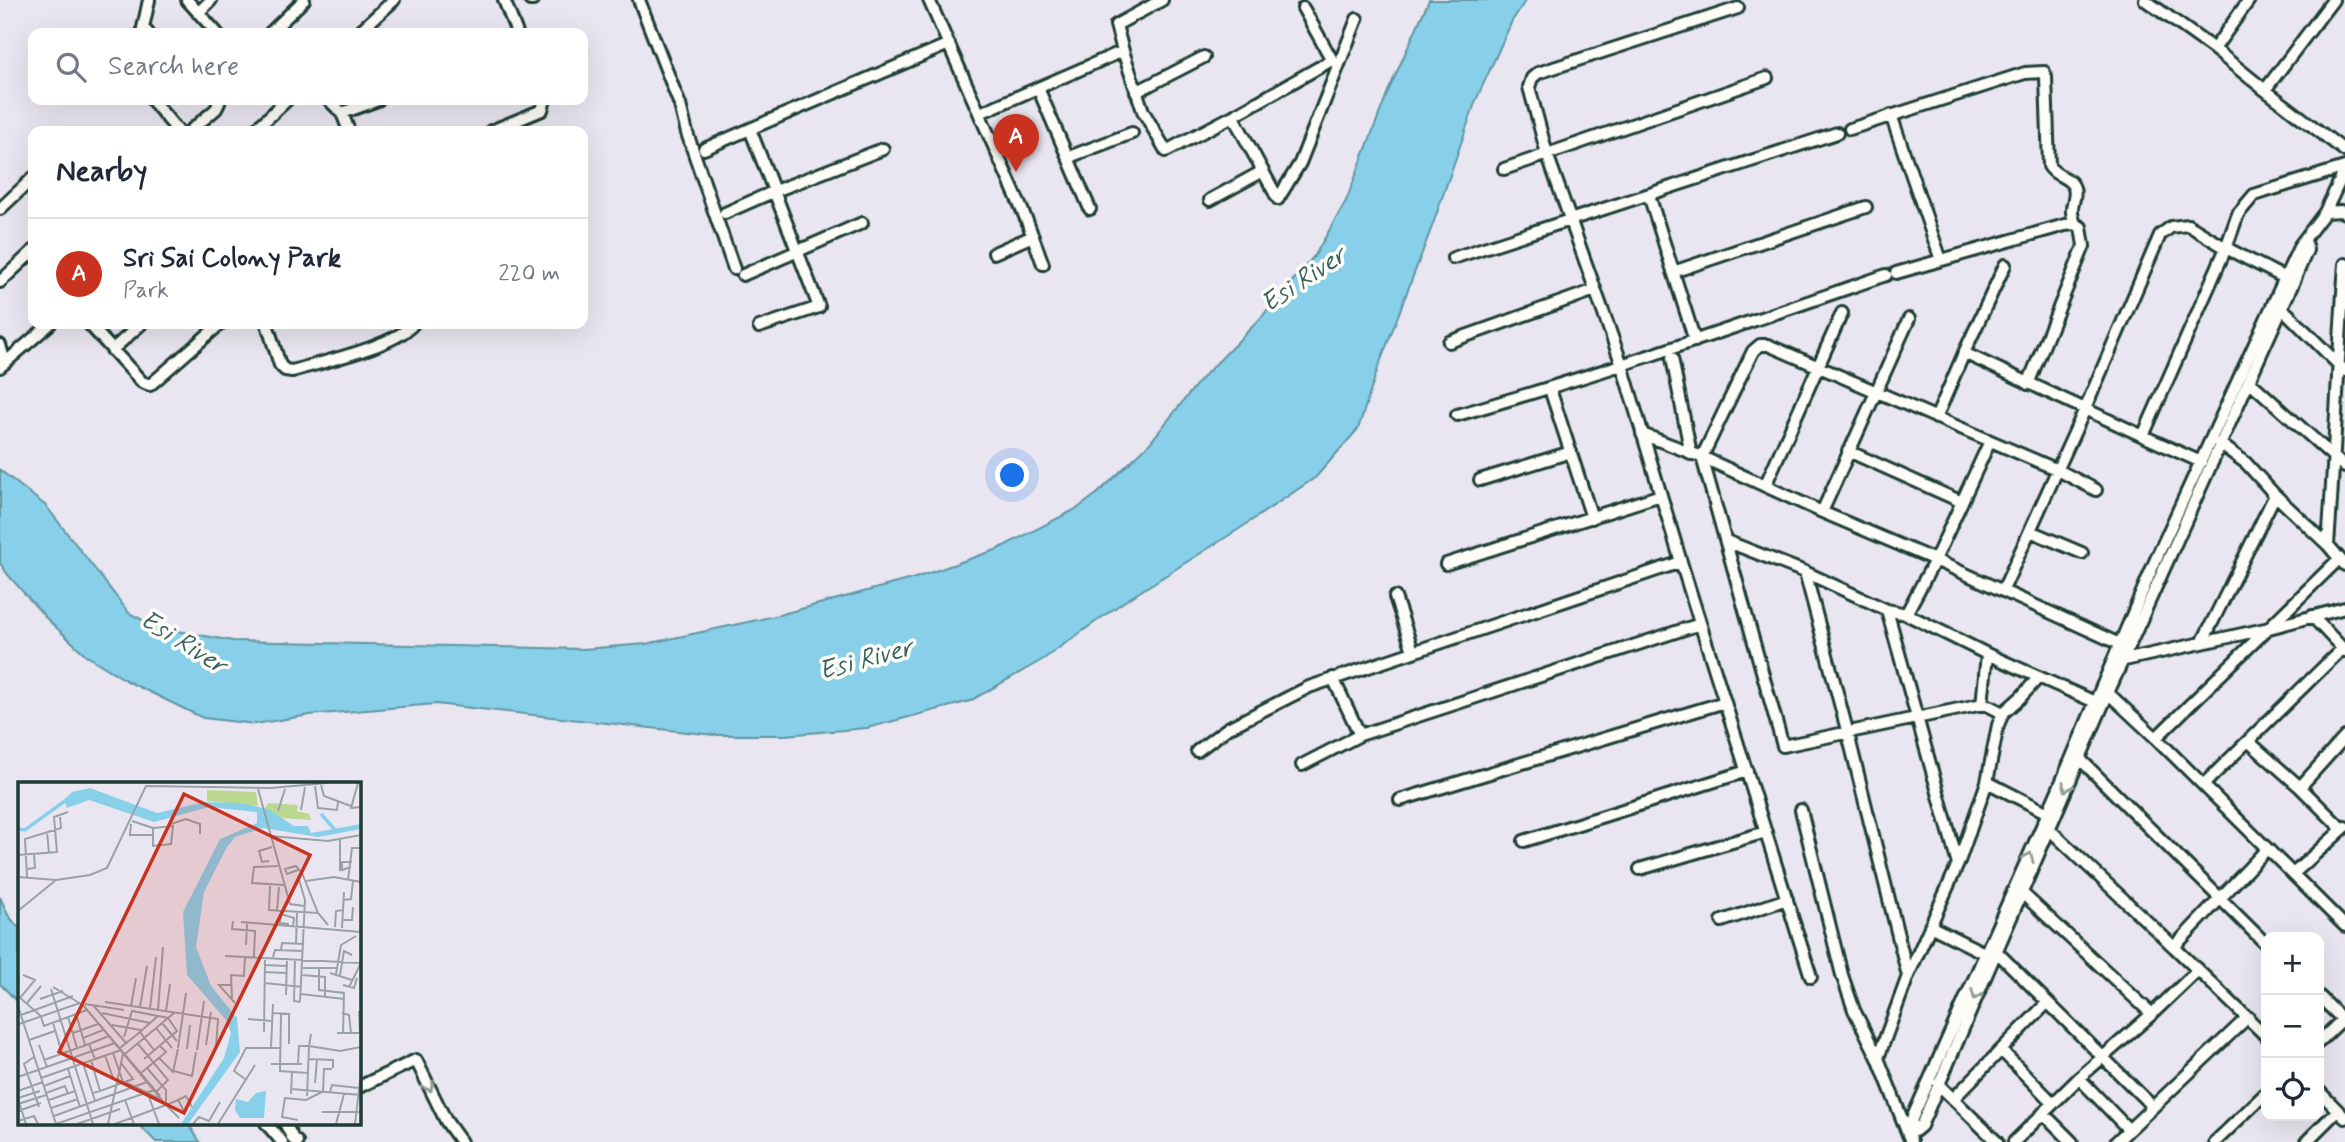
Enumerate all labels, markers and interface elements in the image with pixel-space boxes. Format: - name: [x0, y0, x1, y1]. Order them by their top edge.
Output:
- search box: [28, 28, 588, 105]
- icon: search: [52, 48, 90, 86]
- text: Search here: [108, 50, 239, 84]
- pin: A: [993, 114, 1039, 172]
- text: Nearby: [56, 152, 147, 191]
- water label: Esi River: [1255, 237, 1356, 321]
- text: Sri Sai Colony Park: [123, 242, 341, 276]
- text: A: [71, 259, 87, 289]
- text: 220 m: [498, 259, 560, 289]
- text: Park: [123, 276, 169, 306]
- your location: [995, 458, 1029, 492]
- water label: Esi River: [133, 603, 235, 684]
- water label: Esi River: [815, 630, 920, 689]
- one-way arrow: [2062, 780, 2076, 792]
- inset map: [18, 782, 360, 1124]
- one-way arrow: [2021, 852, 2035, 864]
- map controls: [2261, 932, 2324, 1121]
- button: +: [2261, 932, 2324, 995]
- one-way arrow: [1970, 989, 1984, 1001]
- button: −: [2261, 995, 2324, 1058]
- button: locate: [2261, 1058, 2324, 1121]
- one-way arrow: [421, 1079, 435, 1092]

